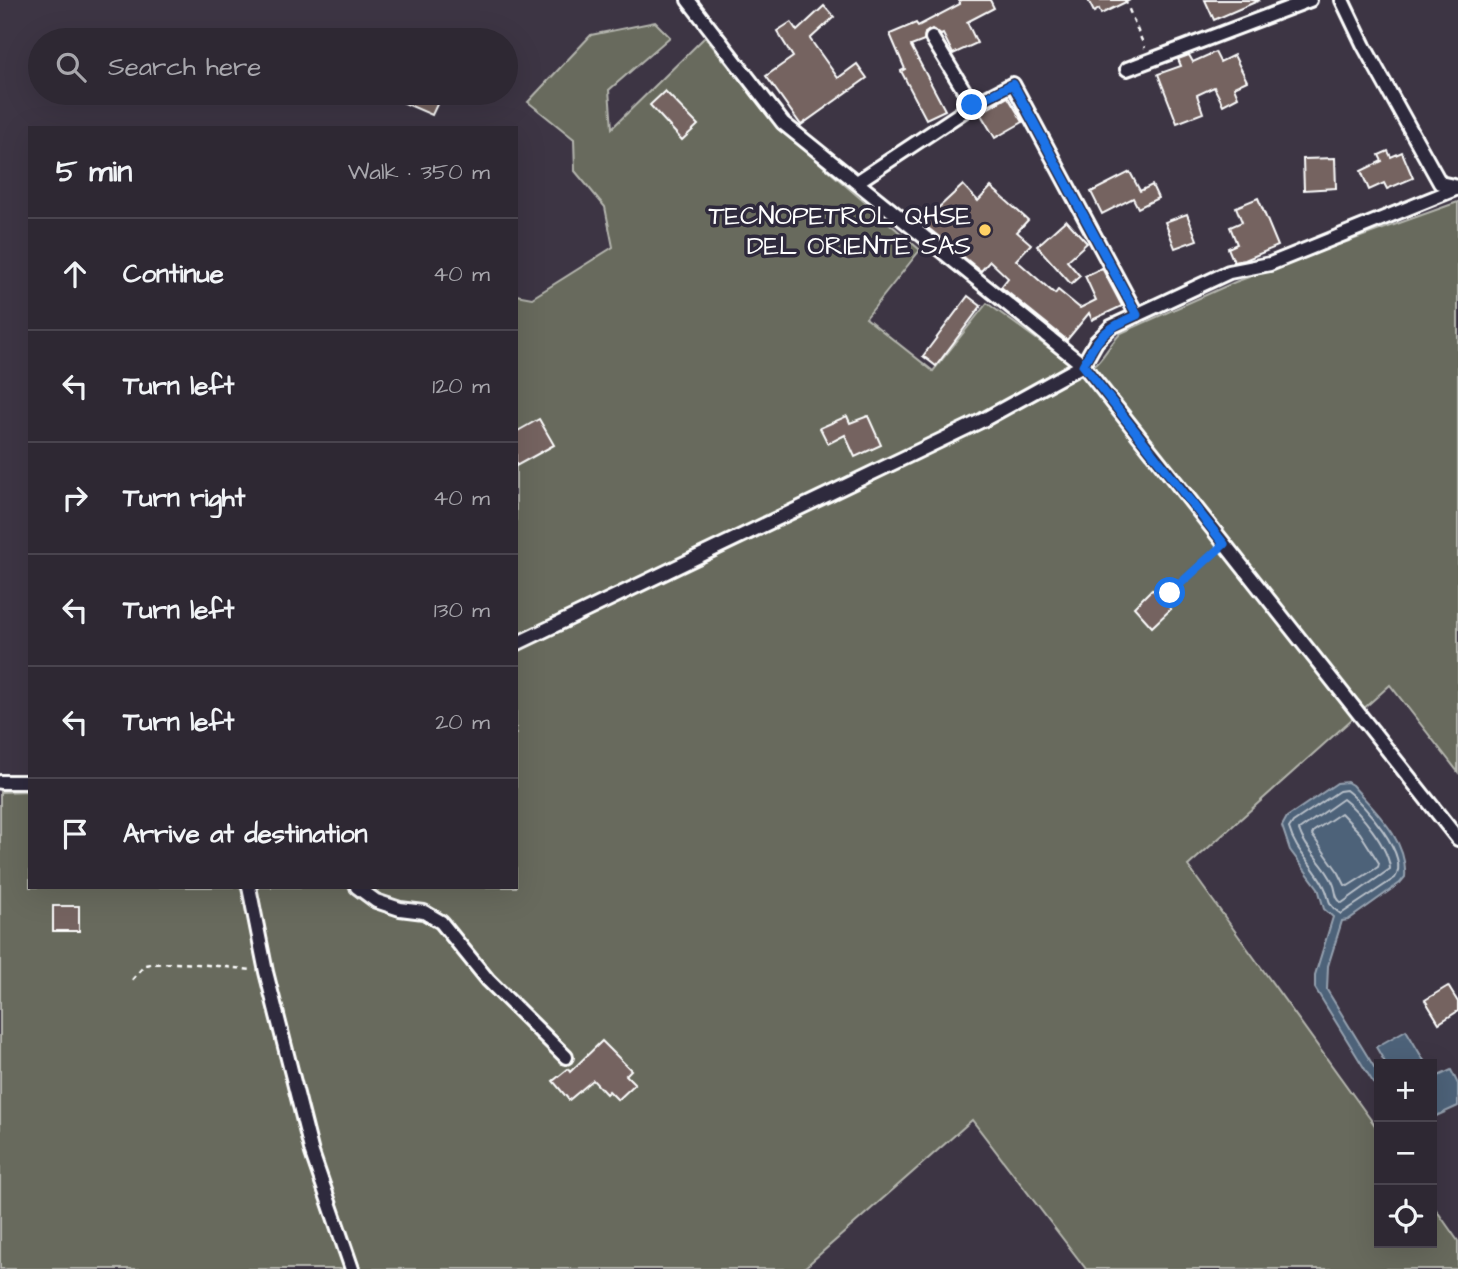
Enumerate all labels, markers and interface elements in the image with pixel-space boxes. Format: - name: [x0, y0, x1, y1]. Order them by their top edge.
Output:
- search box: [28, 28, 518, 105]
- icon: search: [52, 48, 90, 86]
- text: Search here: [108, 49, 261, 85]
- route end: [956, 89, 987, 120]
- text: 5 min: [56, 151, 132, 193]
- text: Walk · 350 m: [348, 156, 490, 188]
- place label: TECNOPETROL QHSE DEL ORIENTE SAS: [708, 198, 971, 264]
- marker: TECNOPETROL QHSE DEL ORIENTE SAS: [977, 222, 993, 238]
- icon: ahead: [56, 255, 94, 293]
- text: Continue: [123, 256, 224, 292]
- text: 40 m: [433, 258, 490, 290]
- icon: left: [56, 367, 94, 405]
- text: Turn left: [123, 368, 234, 404]
- text: 120 m: [432, 370, 490, 402]
- icon: right: [56, 479, 94, 517]
- text: Turn right: [123, 480, 245, 516]
- text: 40 m: [433, 482, 490, 514]
- route start: [1154, 577, 1185, 608]
- icon: left: [56, 591, 94, 629]
- text: Turn left: [123, 592, 234, 628]
- text: 130 m: [434, 594, 490, 626]
- icon: left: [56, 703, 94, 741]
- text: Turn left: [123, 704, 234, 740]
- text: 20 m: [435, 706, 490, 738]
- icon: arrive: [56, 815, 94, 853]
- text: Arrive at destination: [123, 816, 368, 852]
- map controls: [1374, 1059, 1437, 1248]
- button: +: [1374, 1059, 1437, 1122]
- button: −: [1374, 1122, 1437, 1185]
- button: locate: [1374, 1185, 1437, 1248]

